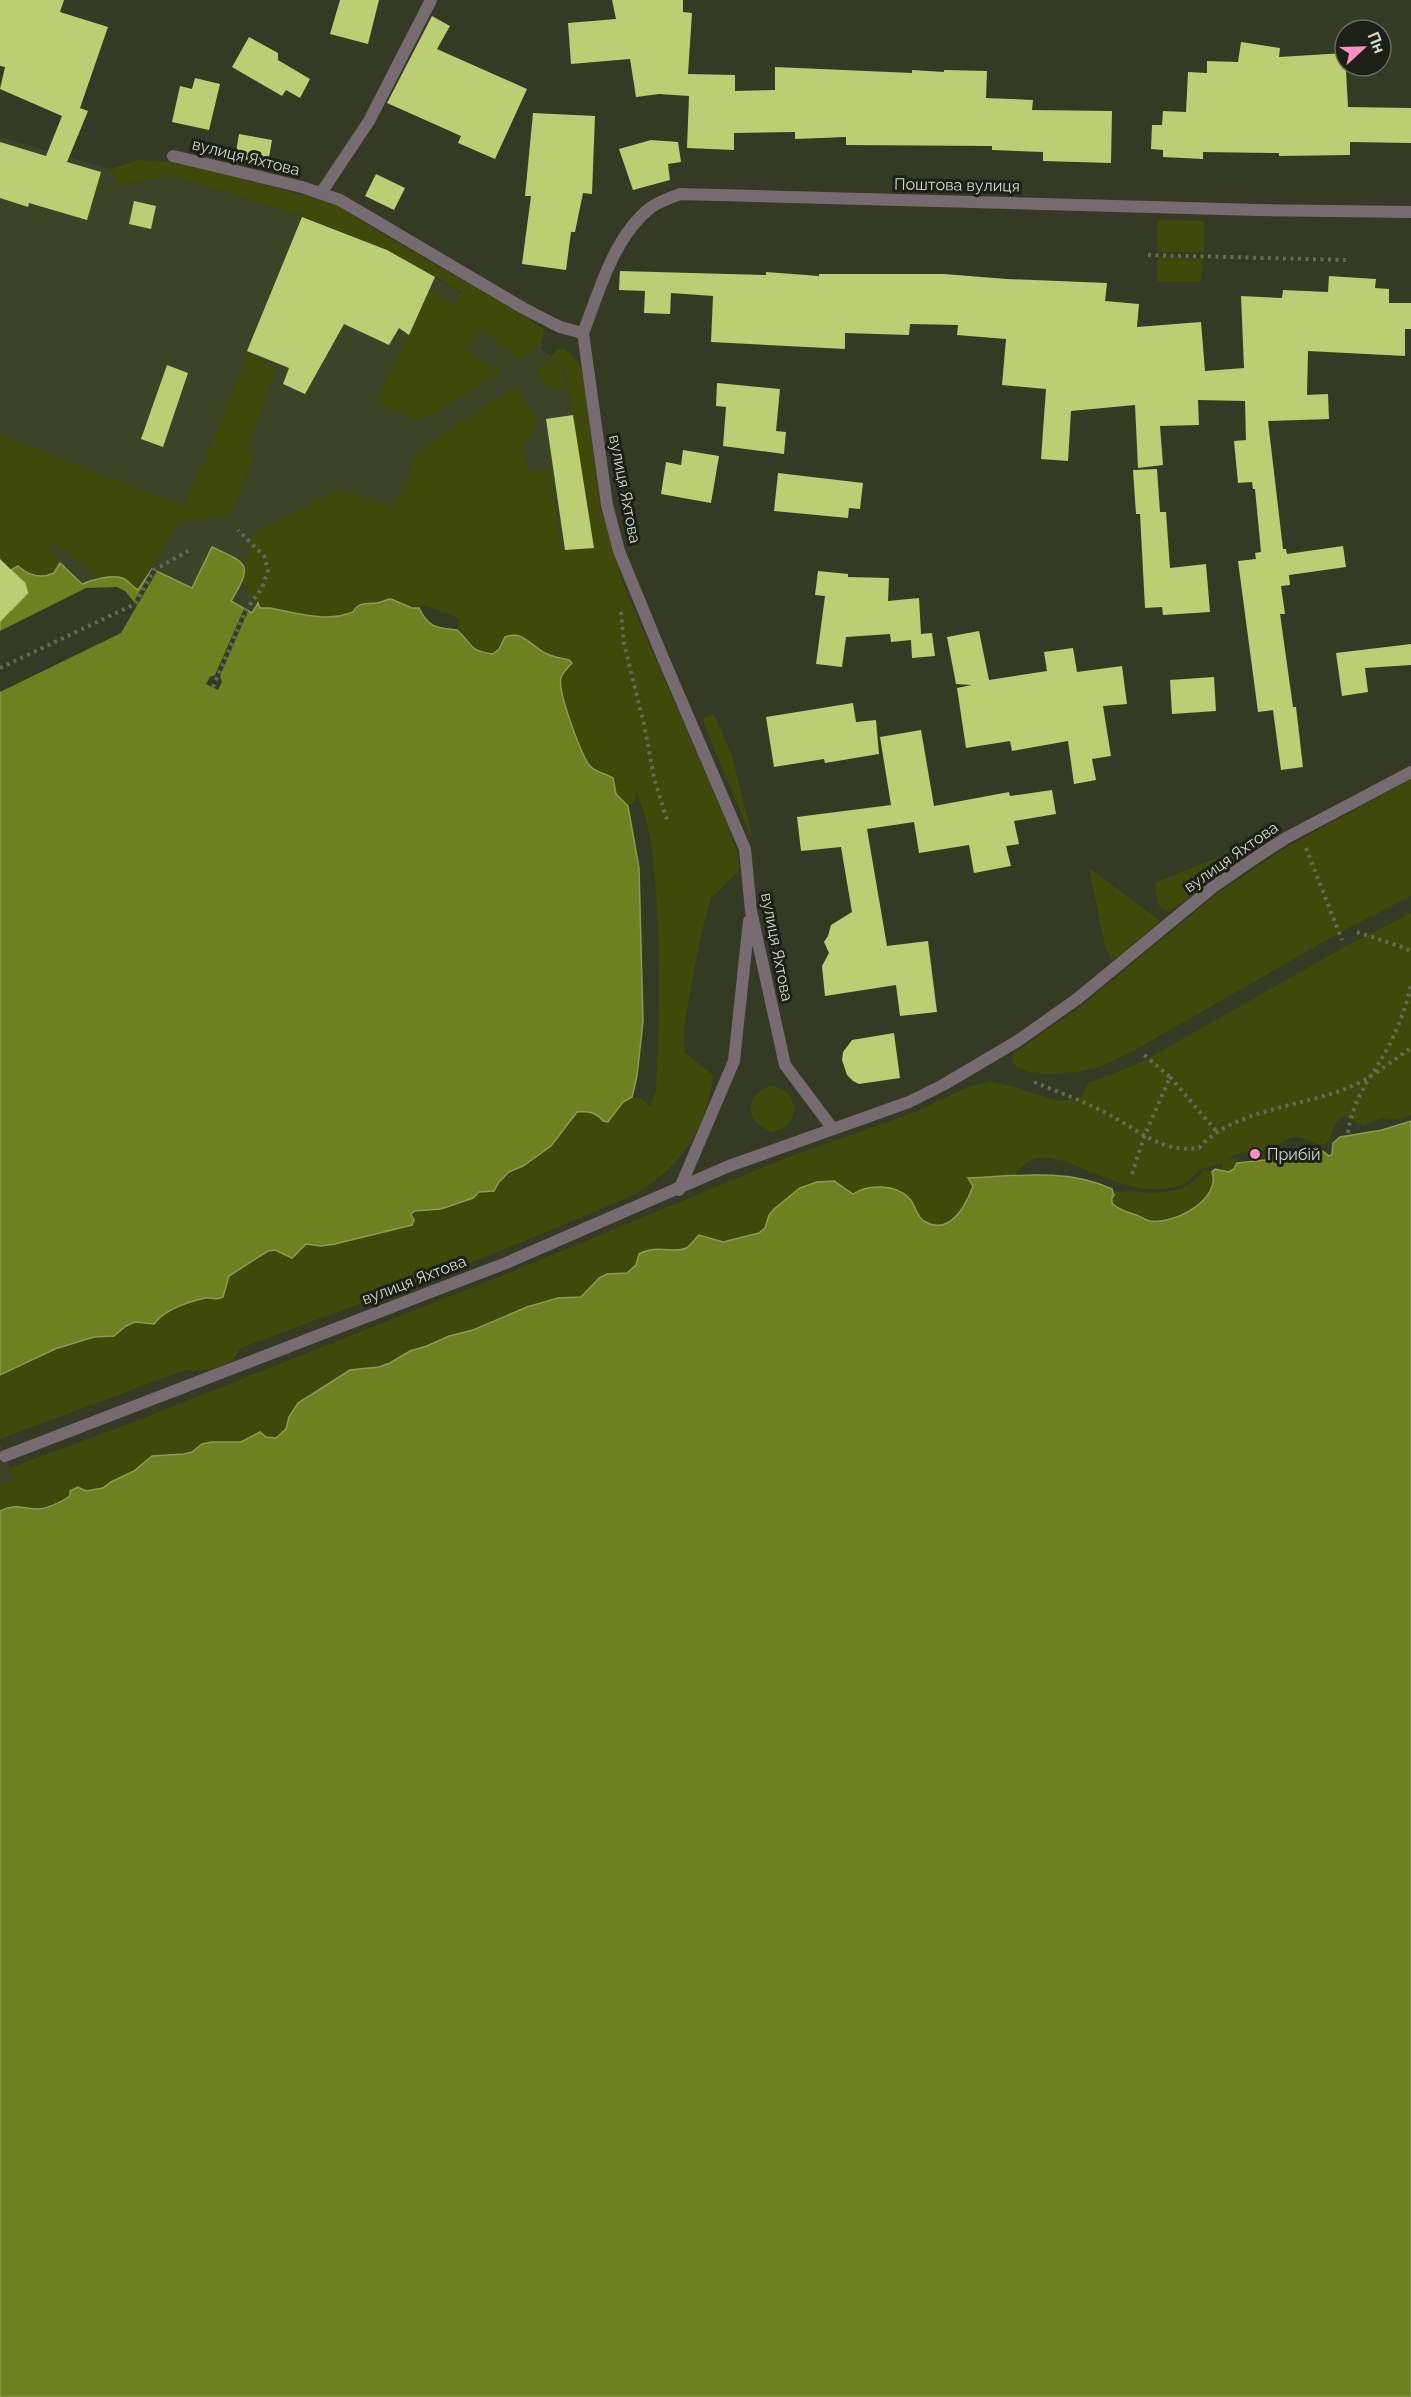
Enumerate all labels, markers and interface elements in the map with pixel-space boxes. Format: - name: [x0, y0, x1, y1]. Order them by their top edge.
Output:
- north arrow: [1333, 18, 1393, 78]
- text: Пн: [1364, 29, 1389, 56]
- street label: вулиця Яхтова: [190, 134, 302, 180]
- street label: Поштова вулиця: [894, 174, 1020, 196]
- street label: вулиця Яхтова: [605, 433, 645, 545]
- street label: вулиця Яхтова: [1180, 818, 1282, 896]
- street label: вулиця Яхтова: [757, 891, 797, 1003]
- place label: Прибій: [1267, 1145, 1321, 1164]
- marker: Прибій: [1248, 1147, 1262, 1161]
- street label: вулиця Яхтова: [359, 1251, 469, 1309]

